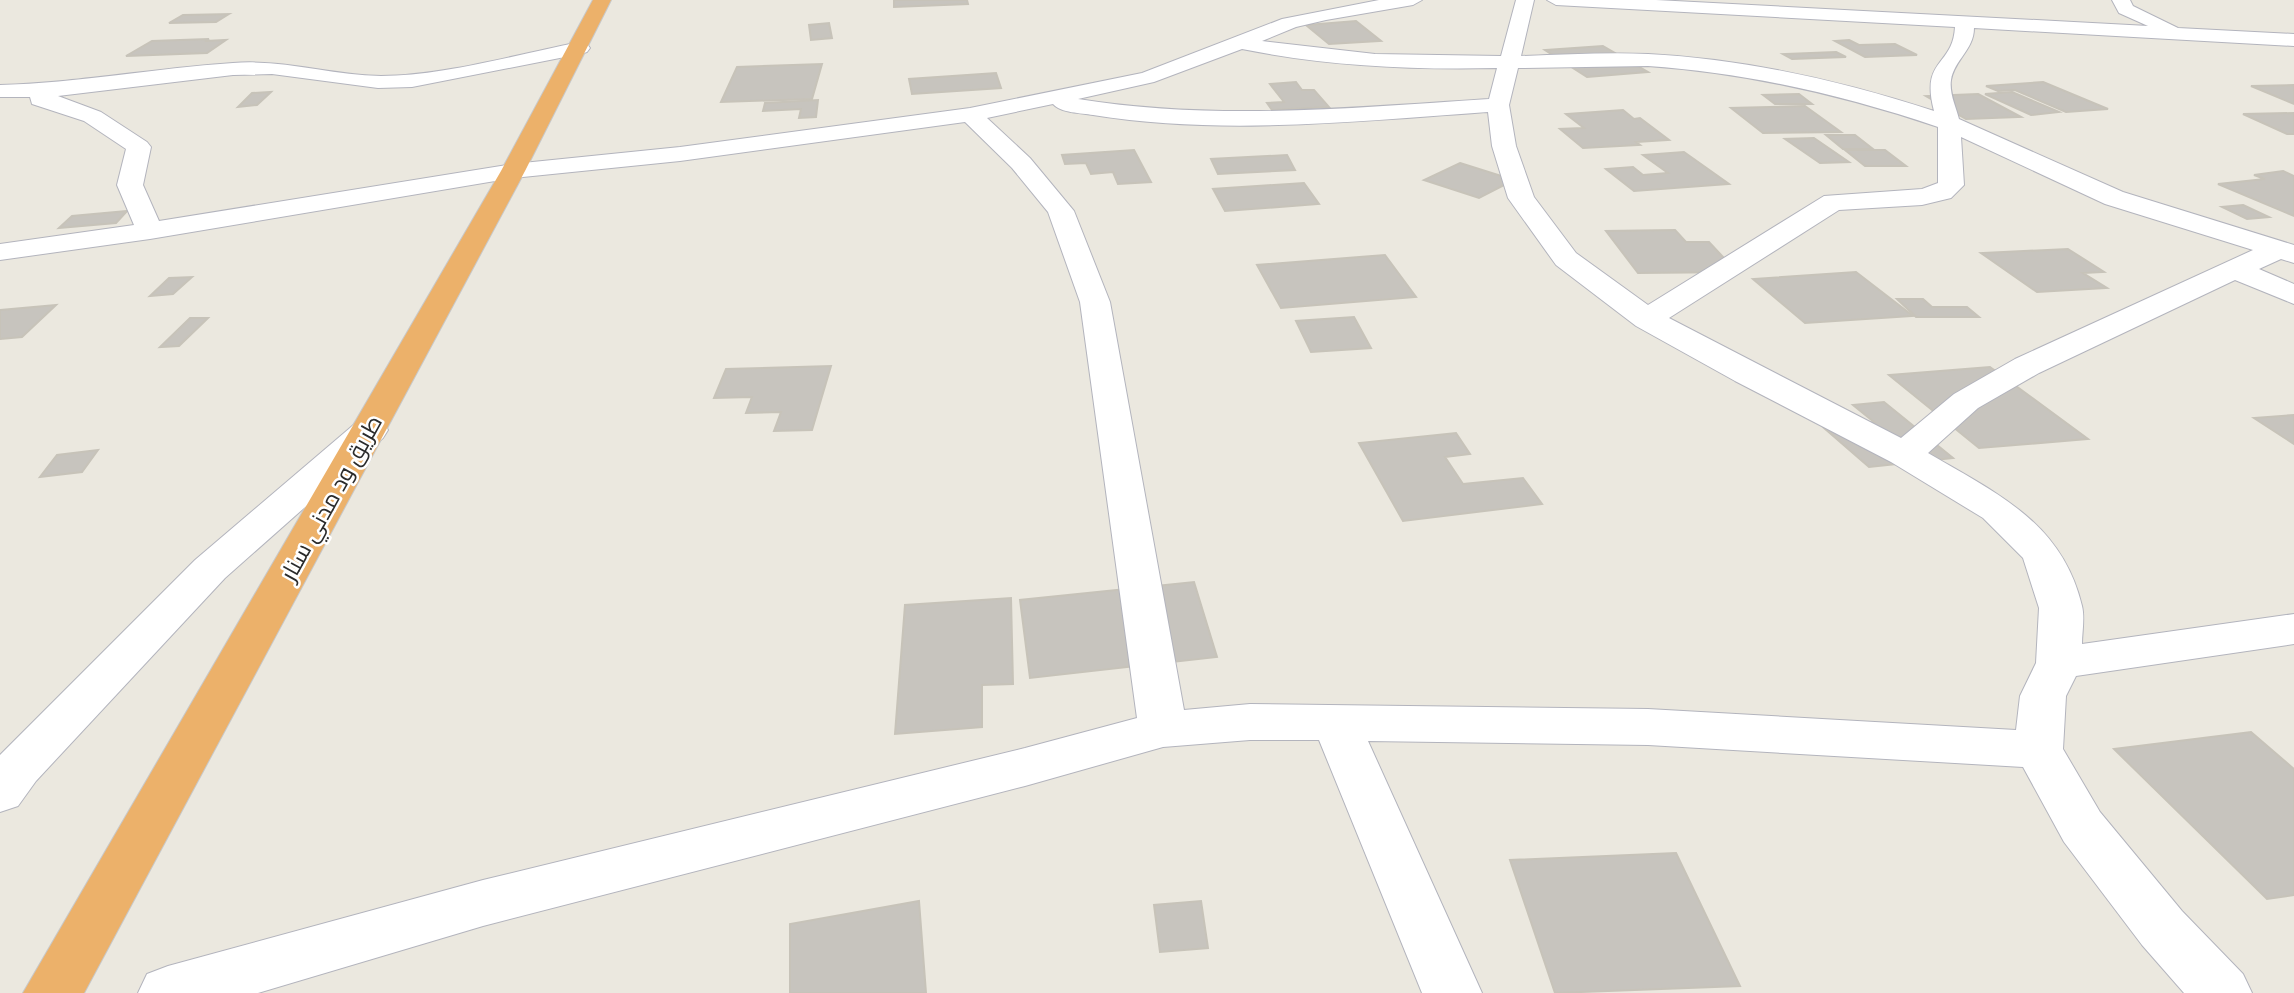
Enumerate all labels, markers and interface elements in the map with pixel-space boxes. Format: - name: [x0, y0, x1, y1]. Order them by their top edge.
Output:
- street label: طريق ود مدني سنار: [271, 409, 392, 589]

